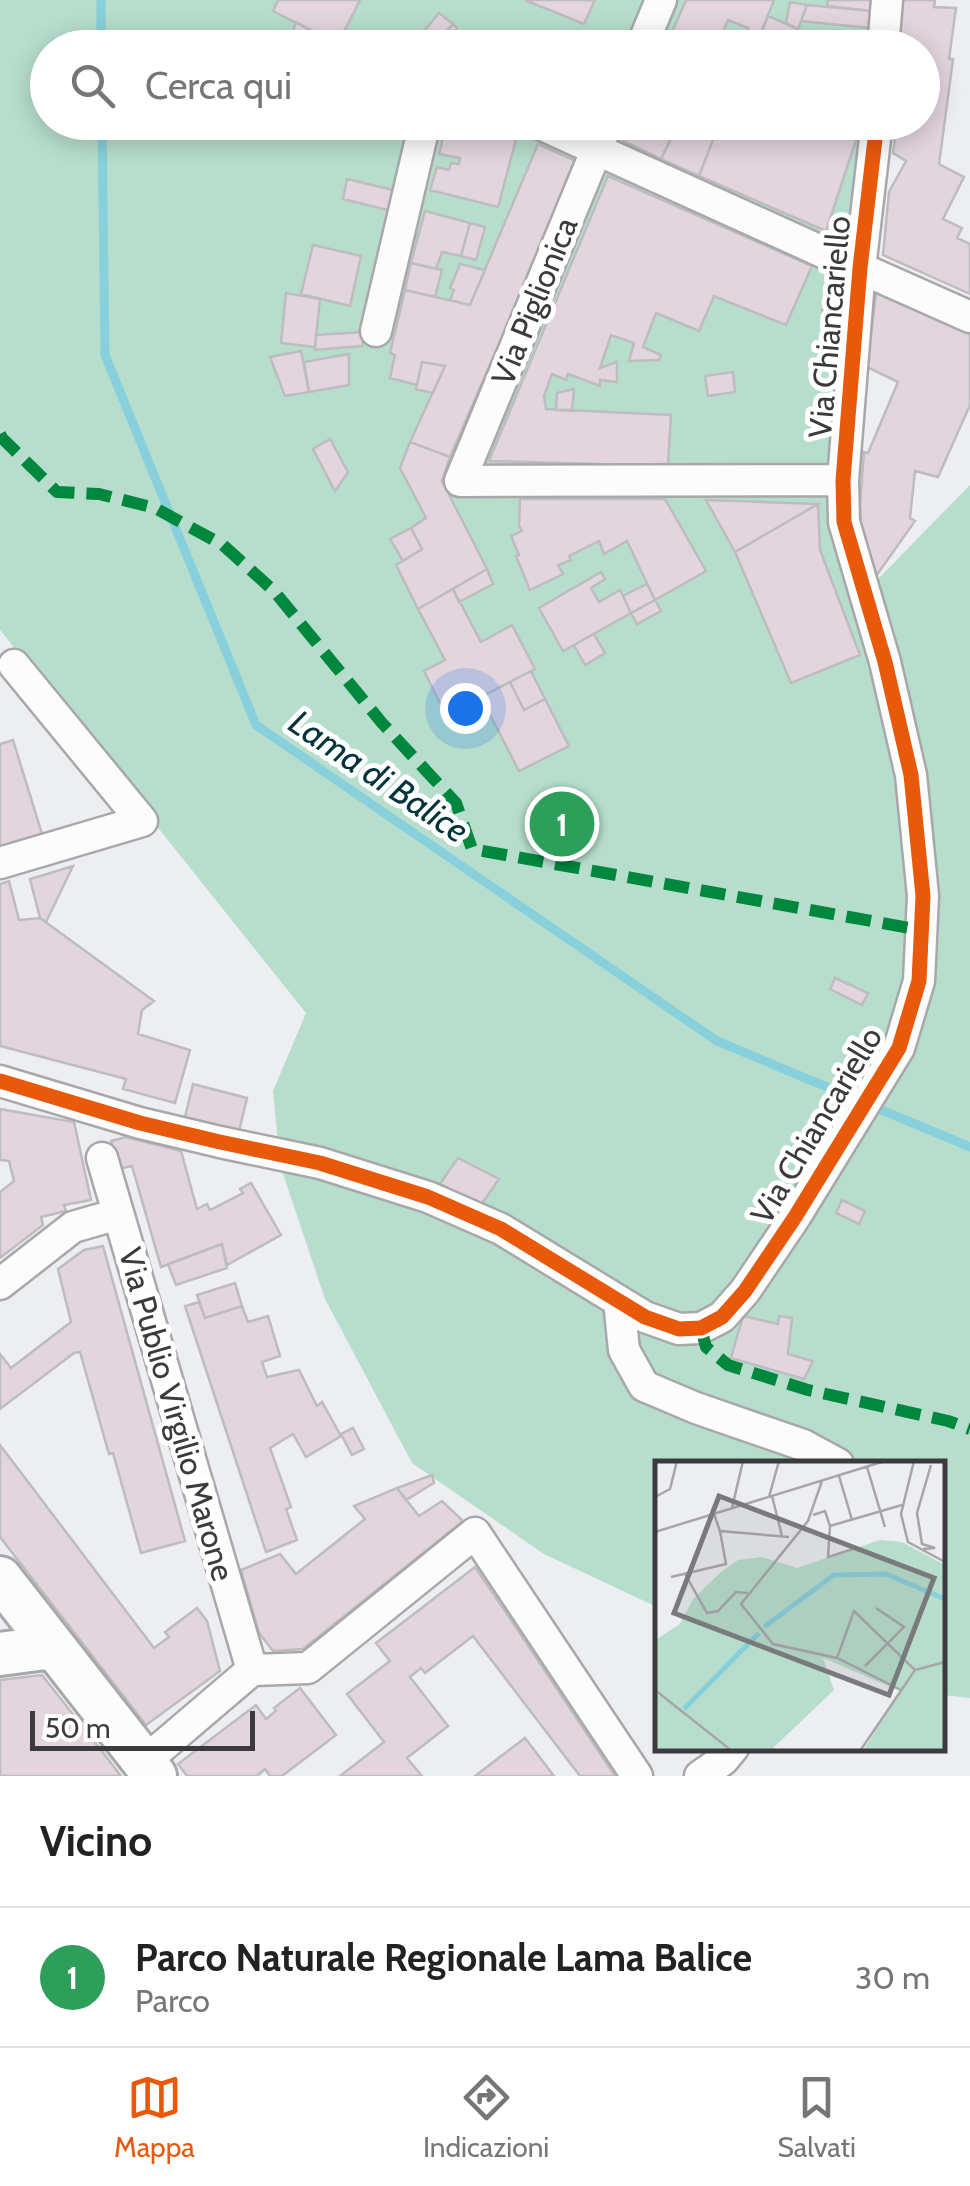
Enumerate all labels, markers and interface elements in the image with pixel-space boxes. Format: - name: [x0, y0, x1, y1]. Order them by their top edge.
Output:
- search box: [30, 30, 940, 140]
- icon: search: [65, 58, 120, 113]
- text: Cerca qui: [145, 62, 292, 109]
- street label: Via Piglionica: [483, 211, 586, 391]
- street label: Via Chiancariello: [800, 214, 858, 440]
- your location: [440, 683, 491, 734]
- water label: Lama di Balice: [281, 700, 477, 852]
- pin: 1: [530, 786, 594, 862]
- street label: Via Chiancariello: [742, 1019, 890, 1231]
- street label: Via Publio Virgilio Marone: [111, 1243, 243, 1585]
- inset map: [655, 1461, 945, 1751]
- scale bar: [30, 1706, 255, 1750]
- text: 50 m: [45, 1711, 111, 1745]
- text: Vicino: [40, 1815, 152, 1867]
- text: Parco Naturale Regionale Lama Balice: [135, 1934, 752, 1981]
- text: 1: [67, 1958, 78, 1997]
- text: 30 m: [855, 1958, 930, 1997]
- text: Parco: [135, 1981, 210, 2020]
- tab: Mappa: [114, 2070, 195, 2164]
- tab: Indicazioni: [423, 2070, 549, 2164]
- tab: Salvati: [778, 2070, 856, 2164]

